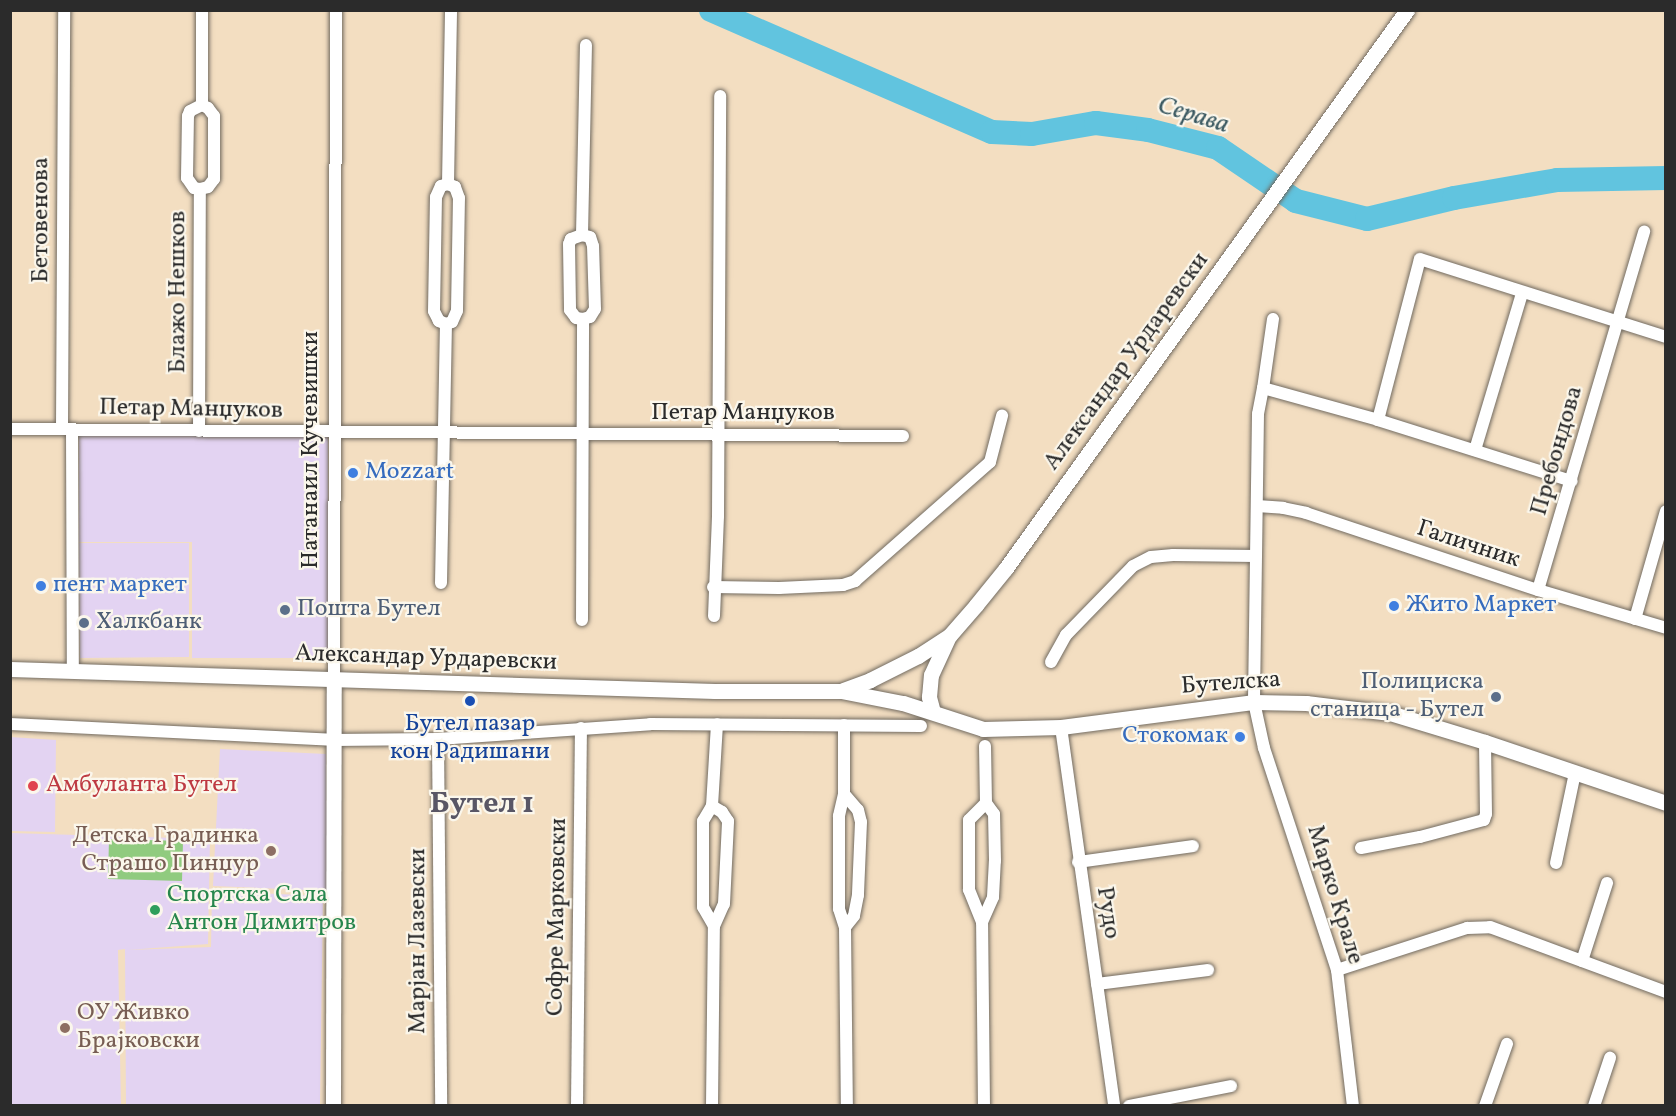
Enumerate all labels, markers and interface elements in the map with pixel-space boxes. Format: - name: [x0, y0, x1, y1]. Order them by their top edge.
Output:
- water label: Серава: [1153, 90, 1233, 142]
- street label: Бетовенова: [28, 157, 56, 283]
- street label: Блажо Нешков: [165, 211, 193, 373]
- street label: Александар Урдаревски: [1038, 247, 1216, 477]
- street label: Натанаил Кучевишки: [298, 331, 326, 569]
- street label: Пребондова: [1526, 383, 1590, 519]
- street label: Петар Манџуков: [99, 394, 283, 426]
- street label: Петар Манџуков: [651, 400, 835, 428]
- place label: Mozzart: [365, 459, 454, 487]
- marker: Mozzart: [346, 466, 360, 480]
- street label: Галичник: [1413, 515, 1523, 575]
- place label: пент маркет: [53, 572, 187, 600]
- marker: пент маркет: [34, 579, 48, 593]
- place label: Жито Маркет: [1406, 592, 1556, 620]
- place label: Пошта Бутел: [297, 596, 441, 624]
- marker: Жито Маркет: [1387, 599, 1401, 613]
- marker: Пошта Бутел: [278, 603, 292, 617]
- place label: Халкбанк: [96, 609, 202, 637]
- marker: Халкбанк: [77, 616, 91, 630]
- street label: Александар Урдаревски: [294, 640, 558, 678]
- street label: Бутелска: [1180, 666, 1282, 702]
- place label: Полициска станица - Бутел: [1309, 669, 1484, 725]
- marker: Полициска станица - Бутел: [1489, 690, 1503, 704]
- marker: Бутел пазар кон Радишани: [463, 694, 477, 708]
- place label: Бутел пазар кон Радишани: [390, 711, 550, 767]
- place label: Стокомак: [1122, 723, 1228, 751]
- marker: Стокомак: [1233, 730, 1247, 744]
- place label: Амбуланта Бутел: [46, 772, 237, 800]
- marker: Амбуланта Бутел: [24, 777, 42, 795]
- district label: Бутел 1: [430, 786, 534, 822]
- street label: Софре Марковски: [542, 818, 574, 1016]
- street label: Марко Крале: [1299, 822, 1369, 968]
- place label: Детска Градинка Страшо Пинџур: [72, 823, 259, 879]
- marker: Детска Градинка Страшо Пинџур: [264, 844, 278, 858]
- street label: Марјан Лазевски: [405, 848, 433, 1034]
- place label: Спортска Сала Антон Димитров: [167, 882, 356, 938]
- street label: Рудо: [1089, 885, 1125, 941]
- marker: Спортска Сала Антон Димитров: [148, 903, 162, 917]
- place label: ОУ Живко Брајковски: [77, 1000, 200, 1056]
- marker: ОУ Живко Брајковски: [58, 1021, 72, 1035]

